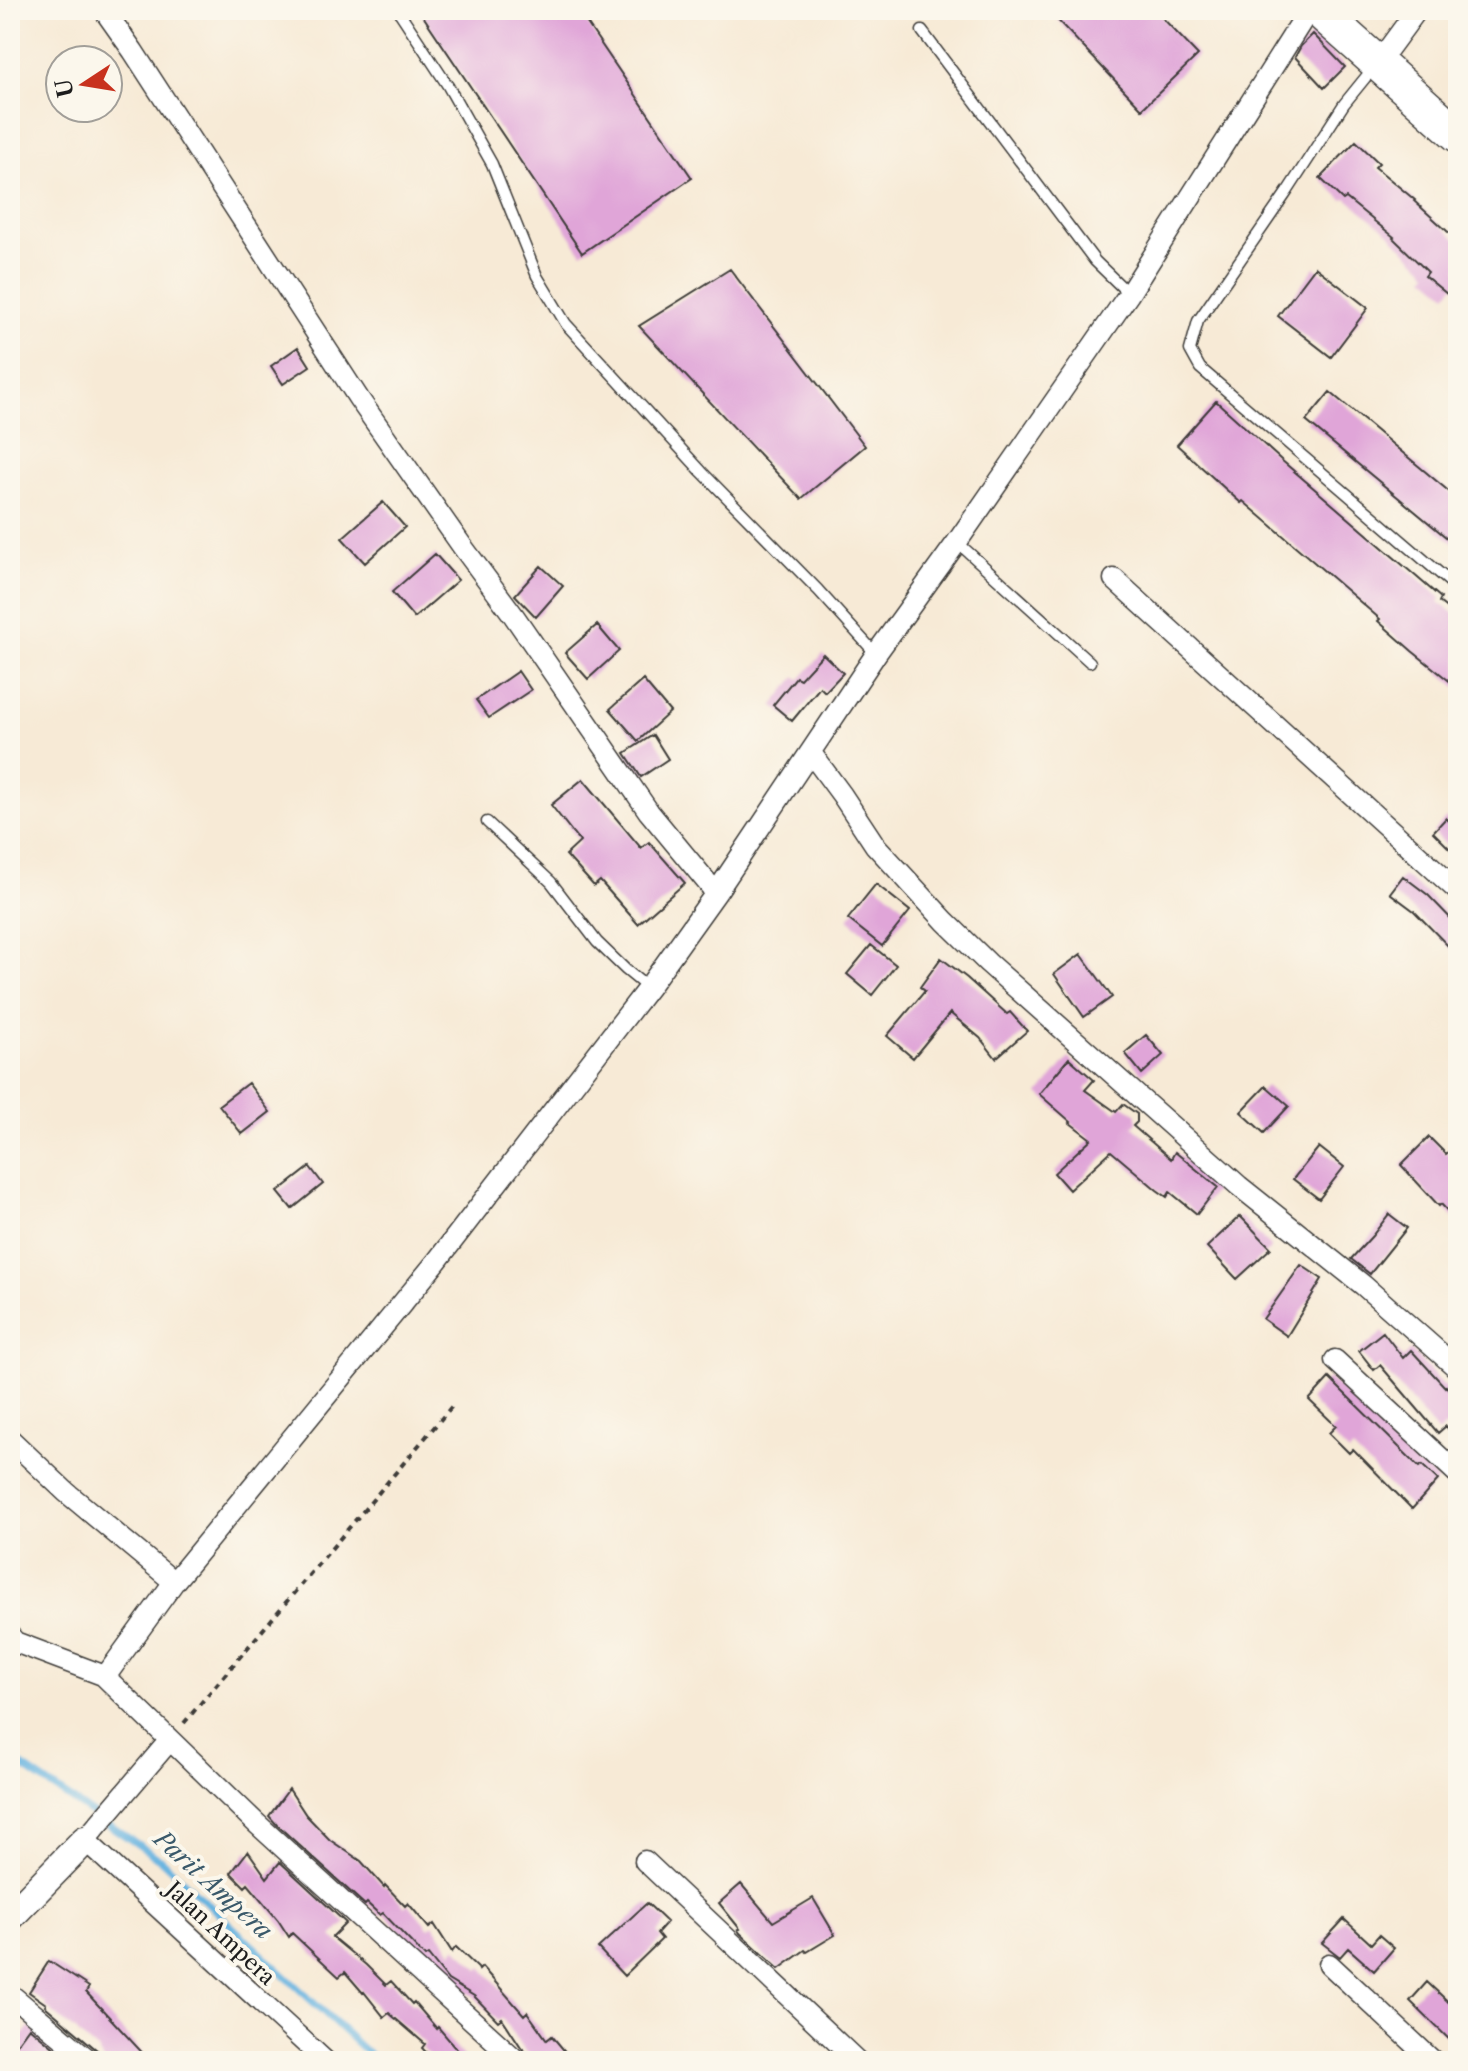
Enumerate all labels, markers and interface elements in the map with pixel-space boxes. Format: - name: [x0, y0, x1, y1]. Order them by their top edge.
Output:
- north arrow: [44, 44, 124, 124]
- text: U: [50, 76, 80, 100]
- water label: Parit Ampera: [147, 1823, 278, 1945]
- street label: Jalan Ampera: [158, 1874, 281, 1991]

